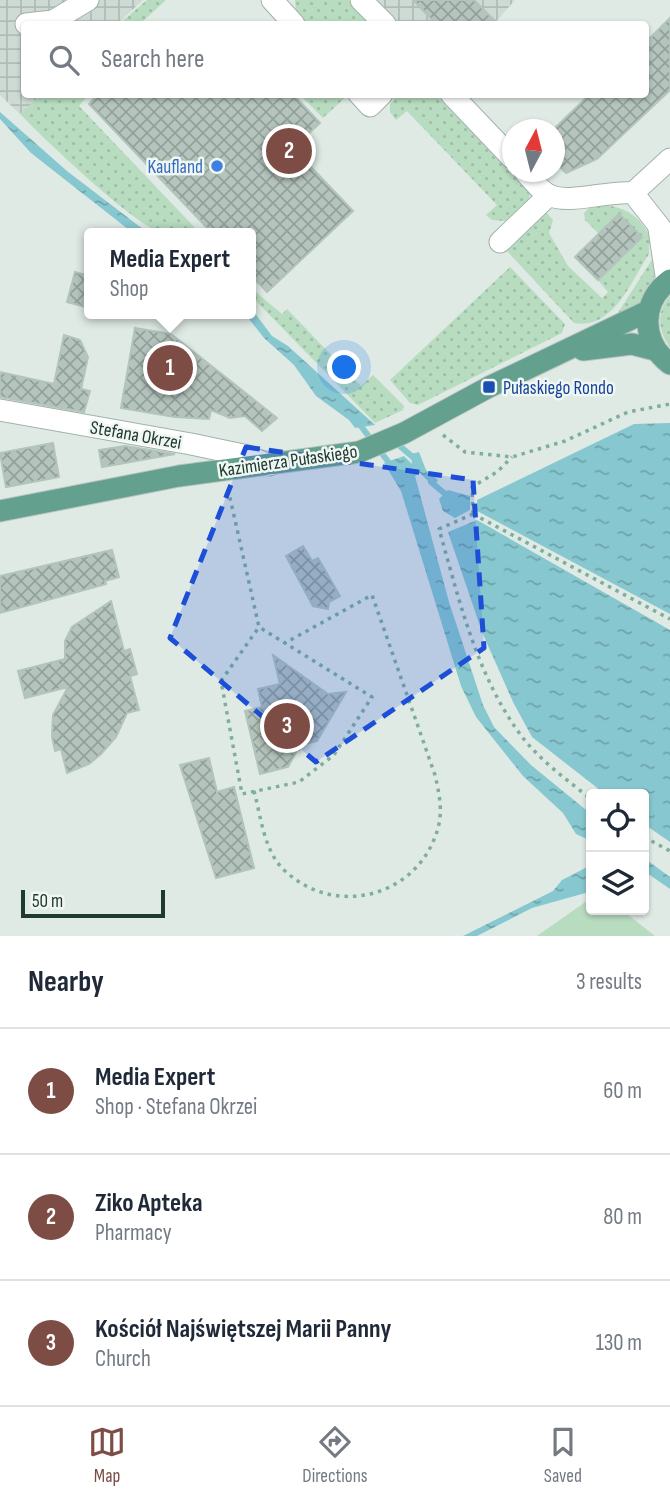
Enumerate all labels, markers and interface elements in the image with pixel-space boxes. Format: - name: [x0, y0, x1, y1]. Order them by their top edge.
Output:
- search box: [21, 21, 649, 98]
- icon: search: [45, 41, 83, 79]
- text: Search here: [101, 44, 204, 75]
- north arrow: [502, 119, 565, 182]
- pin: 2: [266, 125, 312, 177]
- place label: Kaufland: [148, 156, 203, 179]
- marker: Kaufland: [209, 158, 225, 174]
- popup: [84, 228, 256, 319]
- text: Media Expert: [110, 244, 230, 275]
- text: Shop: [110, 275, 149, 303]
- pin: 1: [147, 342, 193, 394]
- your location: [327, 350, 361, 384]
- place label: Pułaskiego Rondo: [503, 377, 614, 400]
- marker: Pułaskiego Rondo: [481, 379, 497, 395]
- street label: Stefana Okrzei: [88, 416, 183, 455]
- street label: Kazimierza Pułaskiego: [217, 440, 359, 483]
- pin: 3: [264, 700, 310, 752]
- map controls: [586, 789, 649, 915]
- button: locate: [586, 789, 649, 852]
- button: layers: [586, 852, 649, 915]
- scale bar: [21, 887, 164, 919]
- text: 50 m: [32, 890, 63, 913]
- text: Nearby: [28, 964, 104, 1000]
- text: 3 results: [576, 968, 642, 996]
- text: Media Expert: [95, 1062, 215, 1093]
- text: 1: [46, 1077, 56, 1105]
- text: 60 m: [603, 1077, 642, 1105]
- text: Shop · Stefana Okrzei: [95, 1093, 257, 1121]
- text: Ziko Apteka: [95, 1188, 203, 1219]
- text: 2: [46, 1203, 56, 1231]
- text: 80 m: [603, 1203, 642, 1231]
- text: Pharmacy: [95, 1219, 172, 1247]
- text: Kościół Najświętszej Marii Panny: [95, 1314, 391, 1345]
- text: 3: [46, 1329, 56, 1357]
- text: 130 m: [596, 1329, 642, 1357]
- text: Church: [95, 1345, 151, 1373]
- tab: Map: [88, 1423, 126, 1488]
- tab: Directions: [302, 1423, 368, 1488]
- tab: Saved: [544, 1423, 582, 1488]

